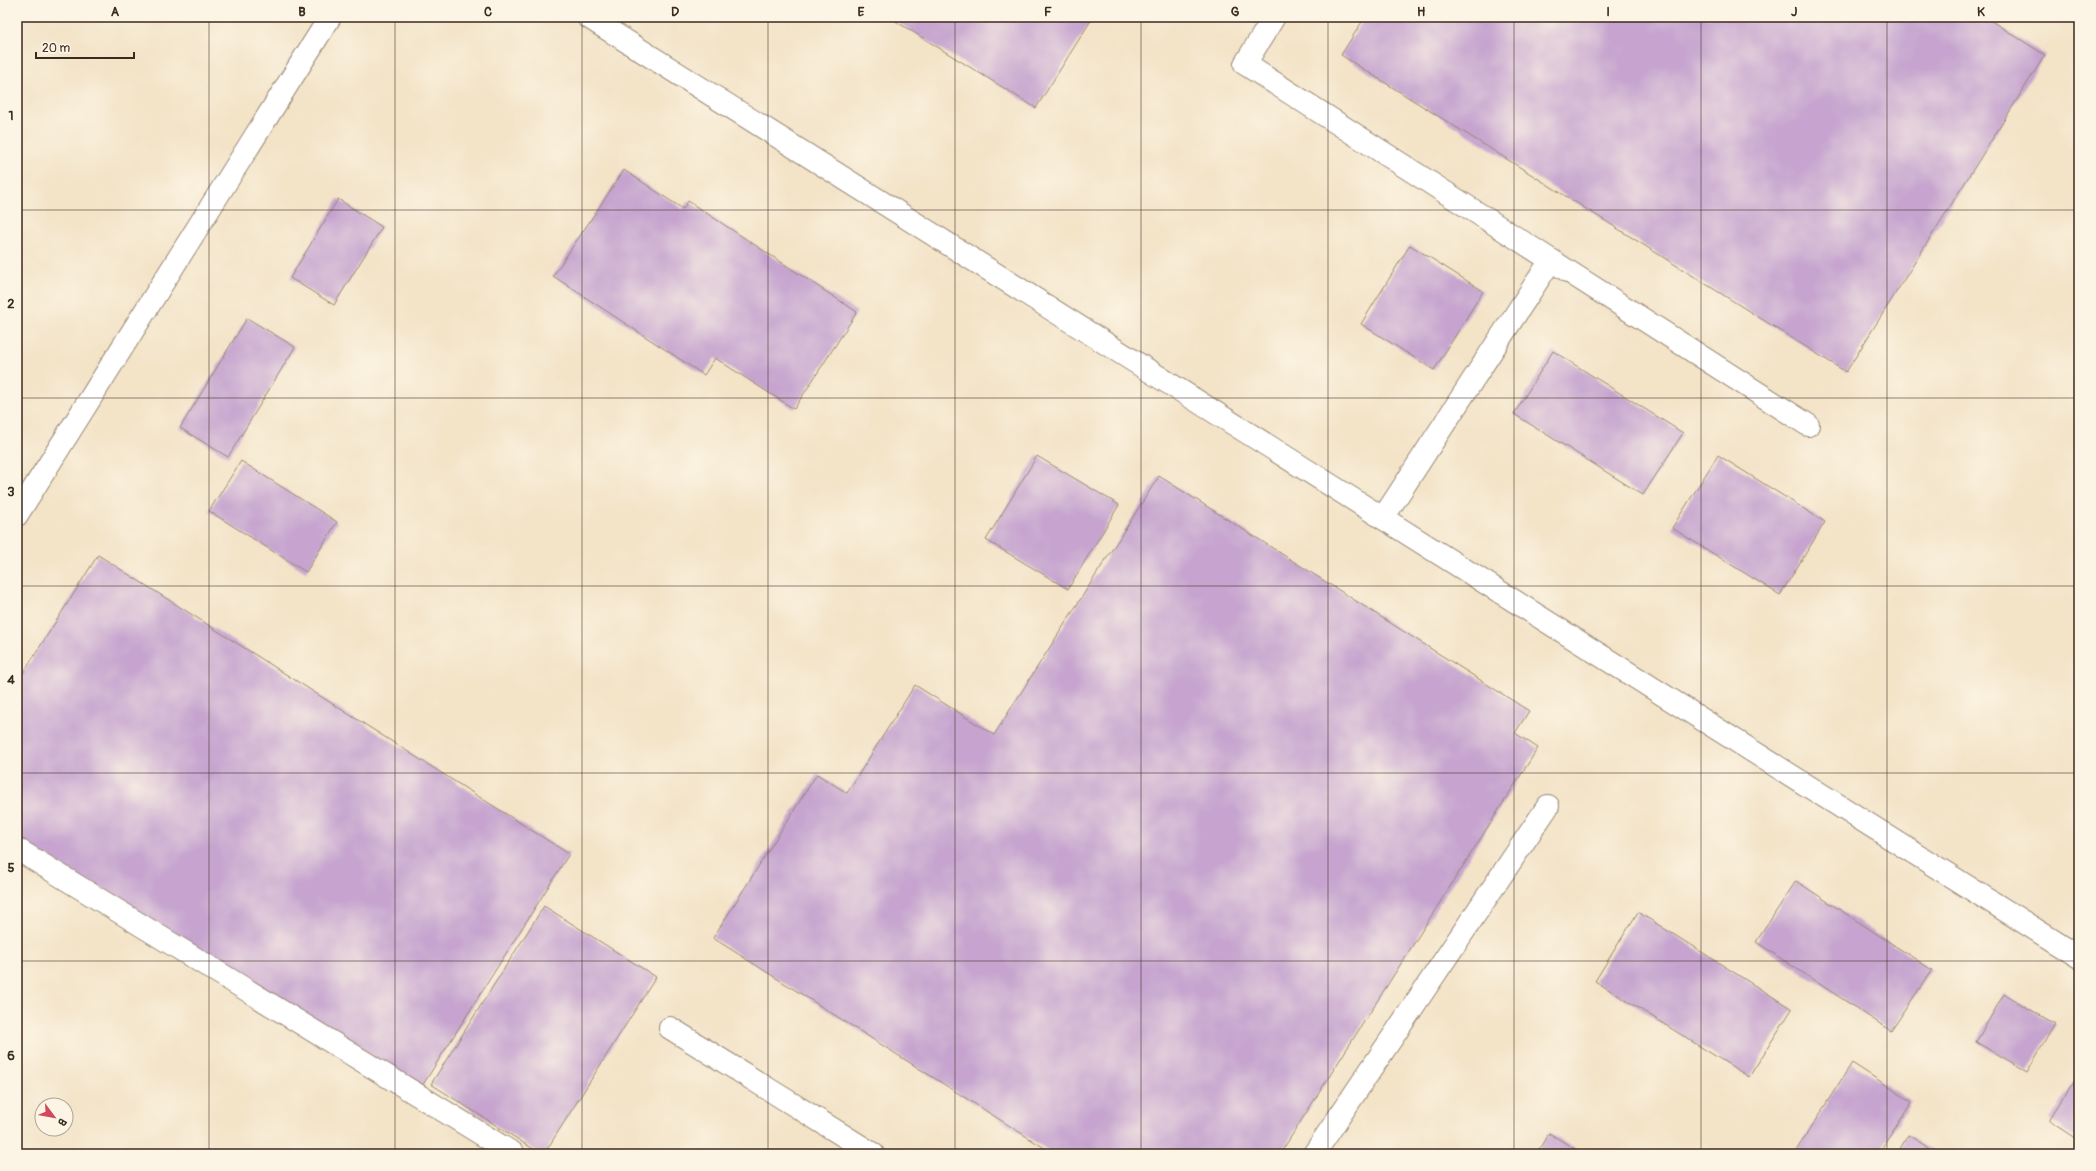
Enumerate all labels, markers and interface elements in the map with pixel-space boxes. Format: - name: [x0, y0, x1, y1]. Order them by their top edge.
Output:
- text: A: [111, 4, 120, 20]
- text: B: [298, 4, 306, 20]
- text: C: [484, 4, 492, 20]
- text: D: [671, 4, 679, 20]
- text: E: [858, 4, 865, 20]
- text: F: [1044, 4, 1052, 20]
- text: G: [1231, 4, 1240, 20]
- text: H: [1417, 4, 1425, 20]
- text: I: [1606, 4, 1610, 20]
- text: J: [1791, 4, 1797, 20]
- text: K: [1977, 4, 1985, 20]
- scale bar: [36, 34, 134, 60]
- text: 20 m: [42, 41, 71, 56]
- text: 1: [8, 108, 14, 124]
- text: 2: [7, 296, 15, 312]
- text: 3: [7, 484, 15, 500]
- text: 4: [7, 672, 15, 688]
- text: 5: [7, 860, 15, 876]
- text: 6: [7, 1048, 15, 1064]
- north arrow: [34, 1097, 74, 1137]
- text: B: [55, 1116, 69, 1128]

